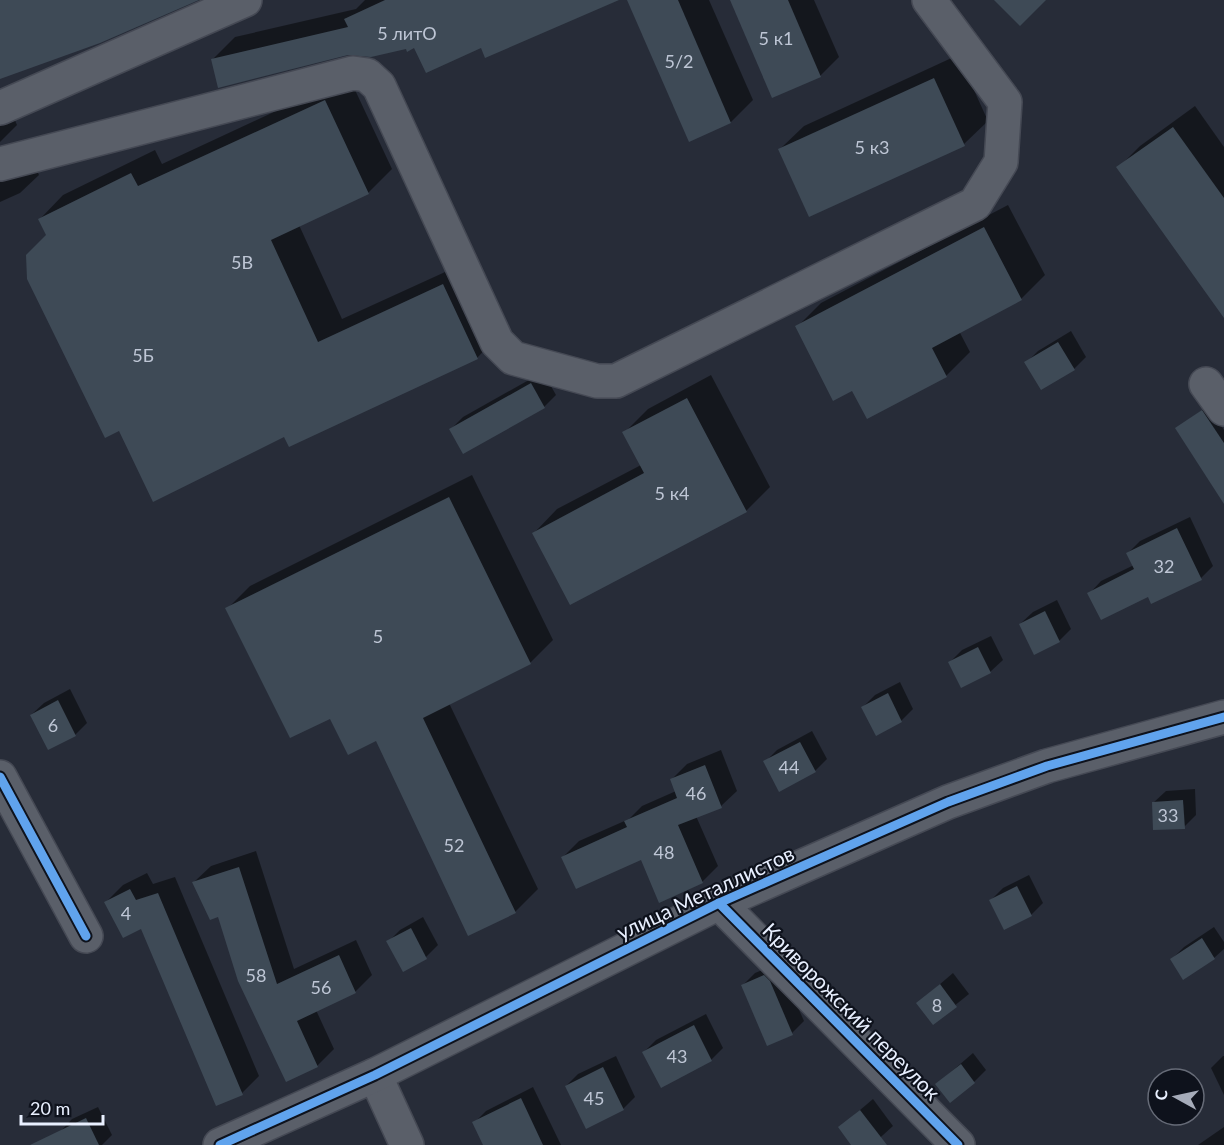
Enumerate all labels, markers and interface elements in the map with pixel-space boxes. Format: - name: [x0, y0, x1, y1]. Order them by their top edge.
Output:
- house number: 5 литО: [377, 22, 437, 44]
- house number: 5 к1: [759, 27, 793, 49]
- house number: 5/2: [664, 50, 694, 72]
- house number: 5 к3: [855, 136, 889, 158]
- house number: 5В: [231, 251, 253, 273]
- house number: 5Б: [132, 344, 154, 366]
- house number: 5 к4: [655, 482, 689, 504]
- house number: 32: [1154, 555, 1174, 577]
- house number: 5: [373, 625, 383, 647]
- house number: 6: [48, 714, 58, 736]
- house number: 44: [779, 756, 799, 778]
- house number: 46: [686, 782, 706, 804]
- house number: 33: [1158, 804, 1178, 826]
- house number: 52: [444, 834, 464, 856]
- street label: улица Металлистов: [612, 840, 798, 944]
- house number: 48: [654, 841, 674, 863]
- house number: 4: [121, 902, 131, 924]
- street label: Криворожский переулок: [758, 917, 946, 1105]
- house number: 58: [246, 964, 266, 986]
- house number: 56: [311, 976, 331, 998]
- house number: 8: [932, 994, 942, 1016]
- house number: 43: [667, 1045, 687, 1067]
- north arrow: [1146, 1067, 1206, 1127]
- house number: 45: [584, 1087, 604, 1109]
- scale bar: [21, 1088, 104, 1126]
- text: С: [1151, 1088, 1171, 1101]
- text: 20 m: [30, 1097, 70, 1119]

